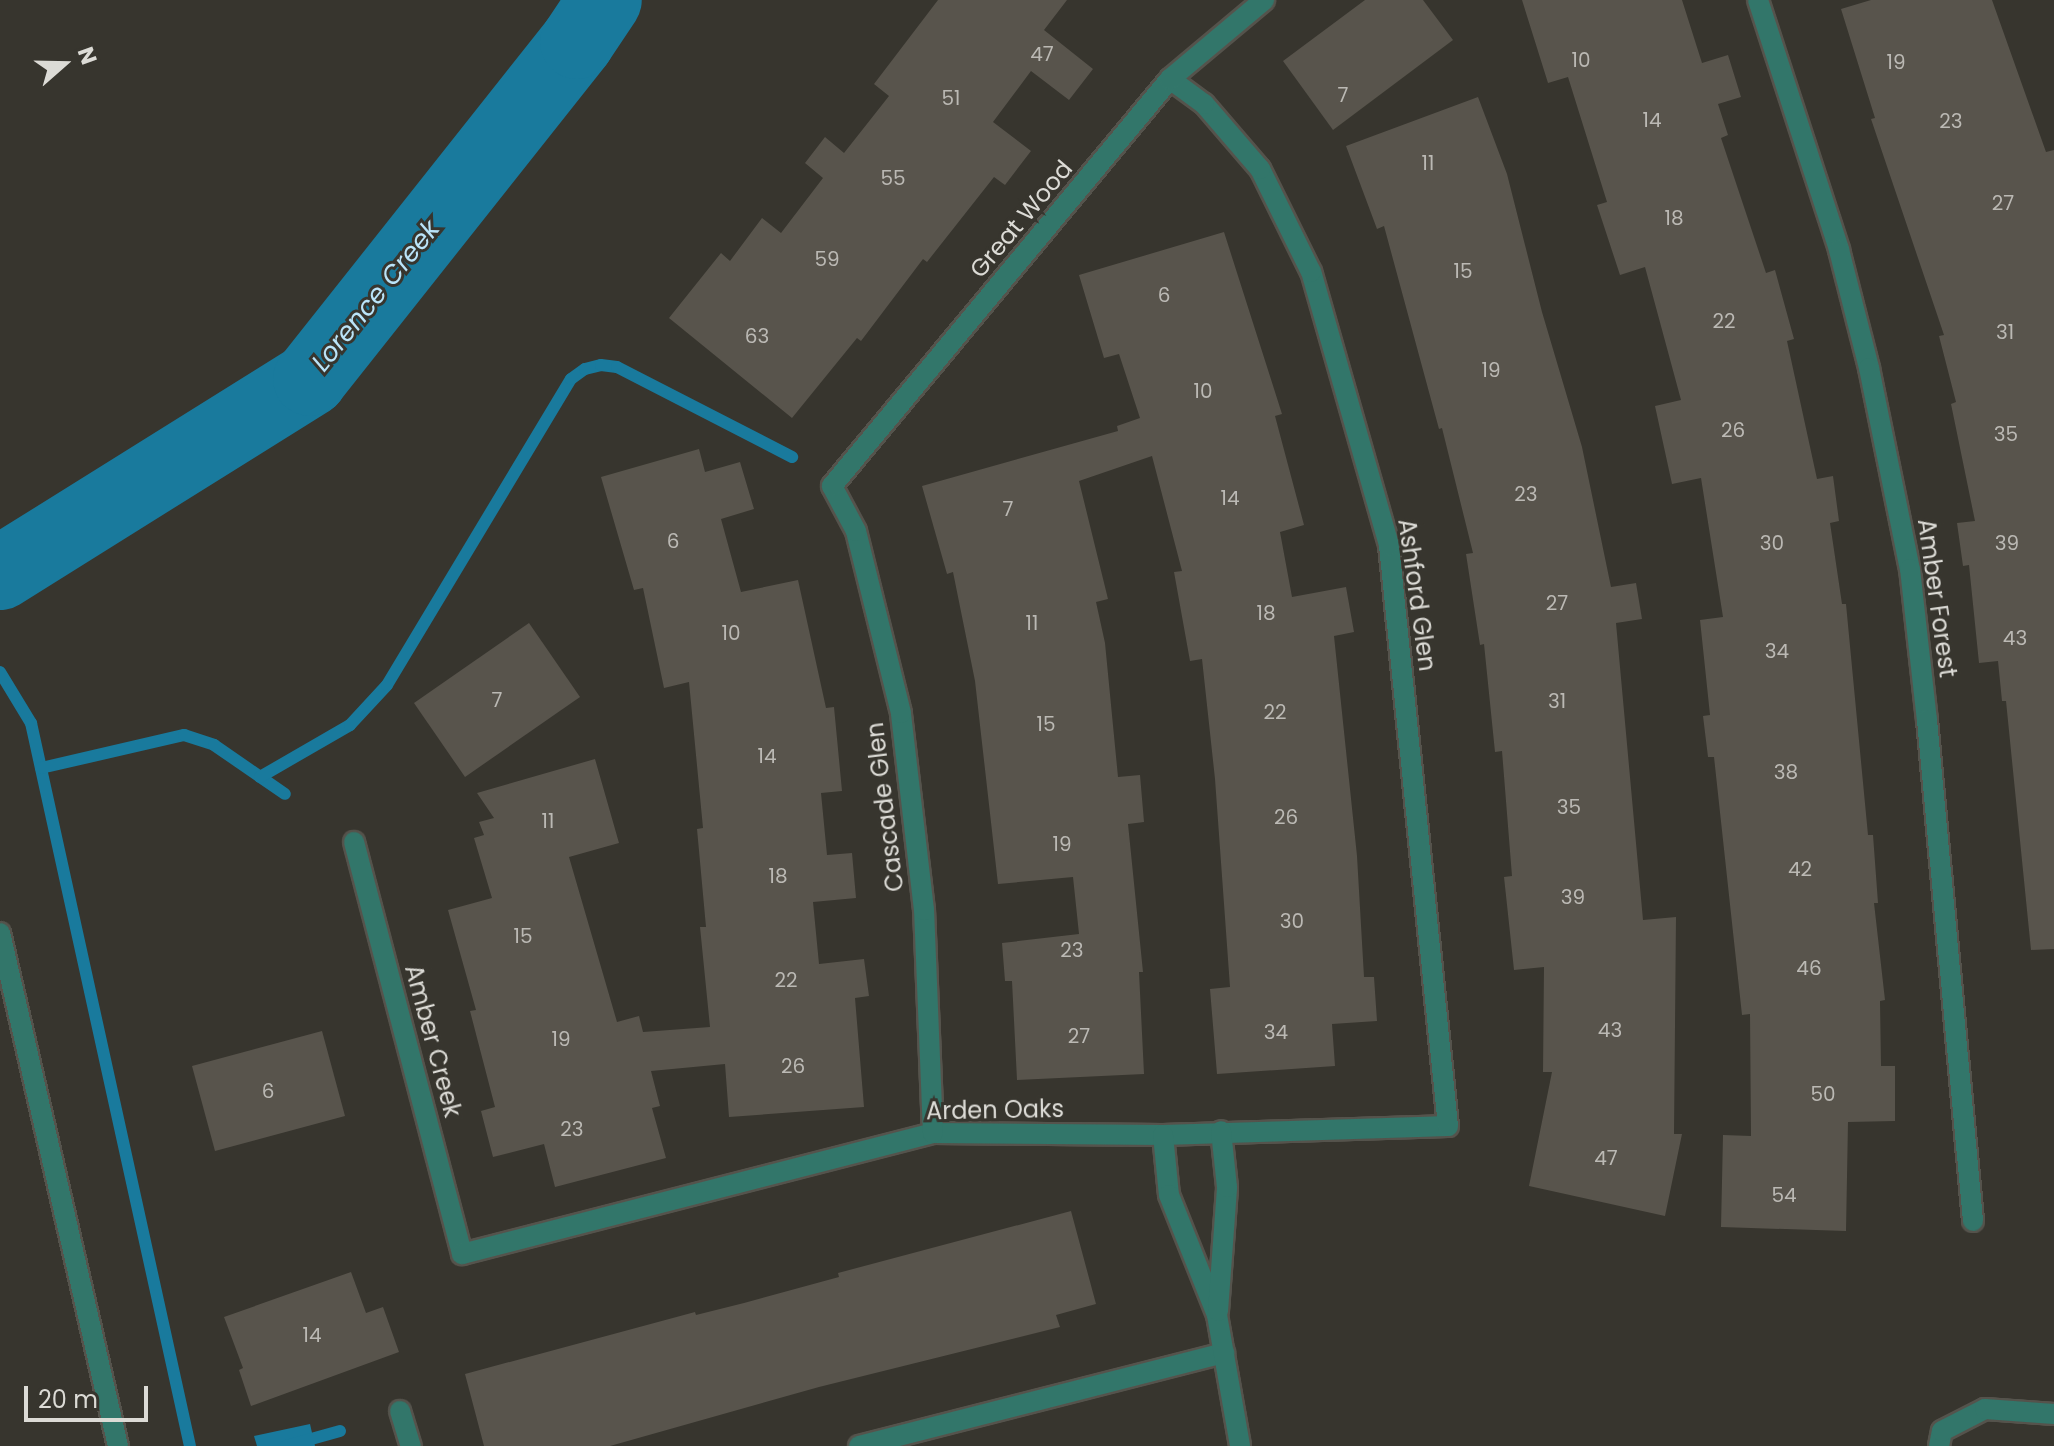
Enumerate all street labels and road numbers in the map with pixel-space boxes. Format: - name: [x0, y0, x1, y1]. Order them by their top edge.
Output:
- street label: Great Wood: [964, 154, 1078, 284]
- street label: Ashford Glen: [1392, 517, 1442, 673]
- street label: Amber Forest: [1912, 517, 1962, 679]
- street label: Cascade Glen: [860, 721, 910, 893]
- street label: Amber Creek: [399, 961, 467, 1121]
- street label: Arden Oaks: [926, 1094, 1064, 1126]

